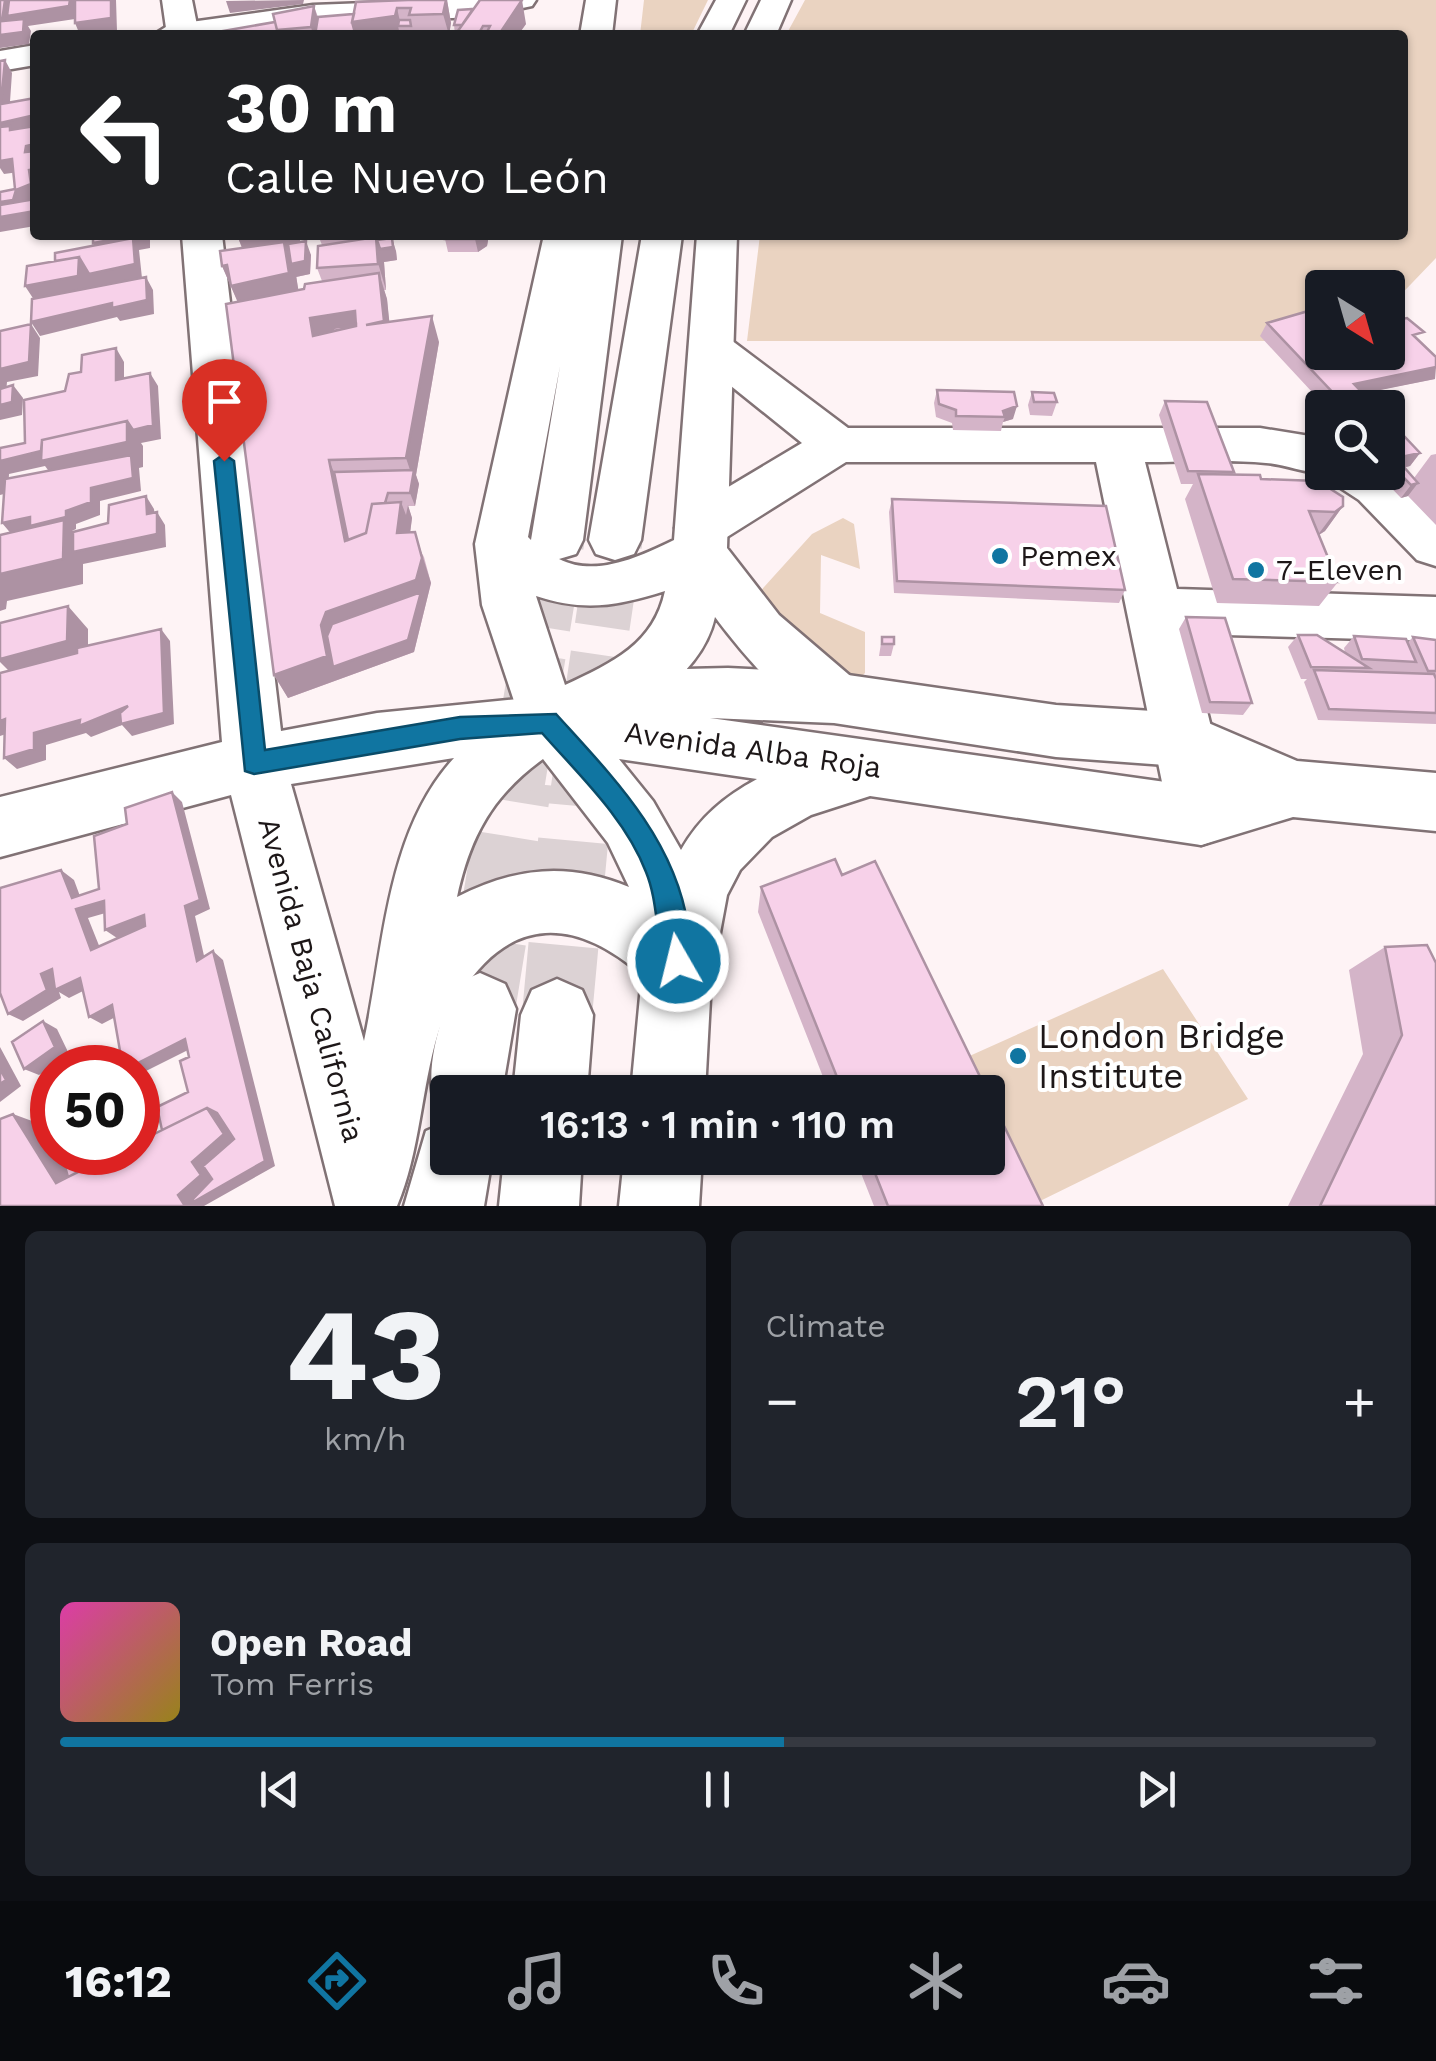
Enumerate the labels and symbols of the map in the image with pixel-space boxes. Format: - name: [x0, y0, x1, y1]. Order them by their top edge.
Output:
- north arrow: [1305, 270, 1405, 370]
- pin: [182, 359, 267, 462]
- place label: Pemex: [1020, 538, 1117, 573]
- marker: Pemex: [989, 545, 1011, 567]
- place label: 7-Eleven: [1276, 552, 1403, 587]
- marker: 7-Eleven: [1245, 559, 1267, 581]
- street label: Avenida Alba Roja: [622, 714, 884, 785]
- street label: Avenida Baja California: [251, 814, 372, 1146]
- position arrow: [626, 909, 730, 1013]
- place label: London Bridge Institute: [1038, 1015, 1285, 1097]
- speed limit sign: 50: [30, 1045, 160, 1175]
- marker: London Bridge Institute: [1007, 1045, 1029, 1067]

